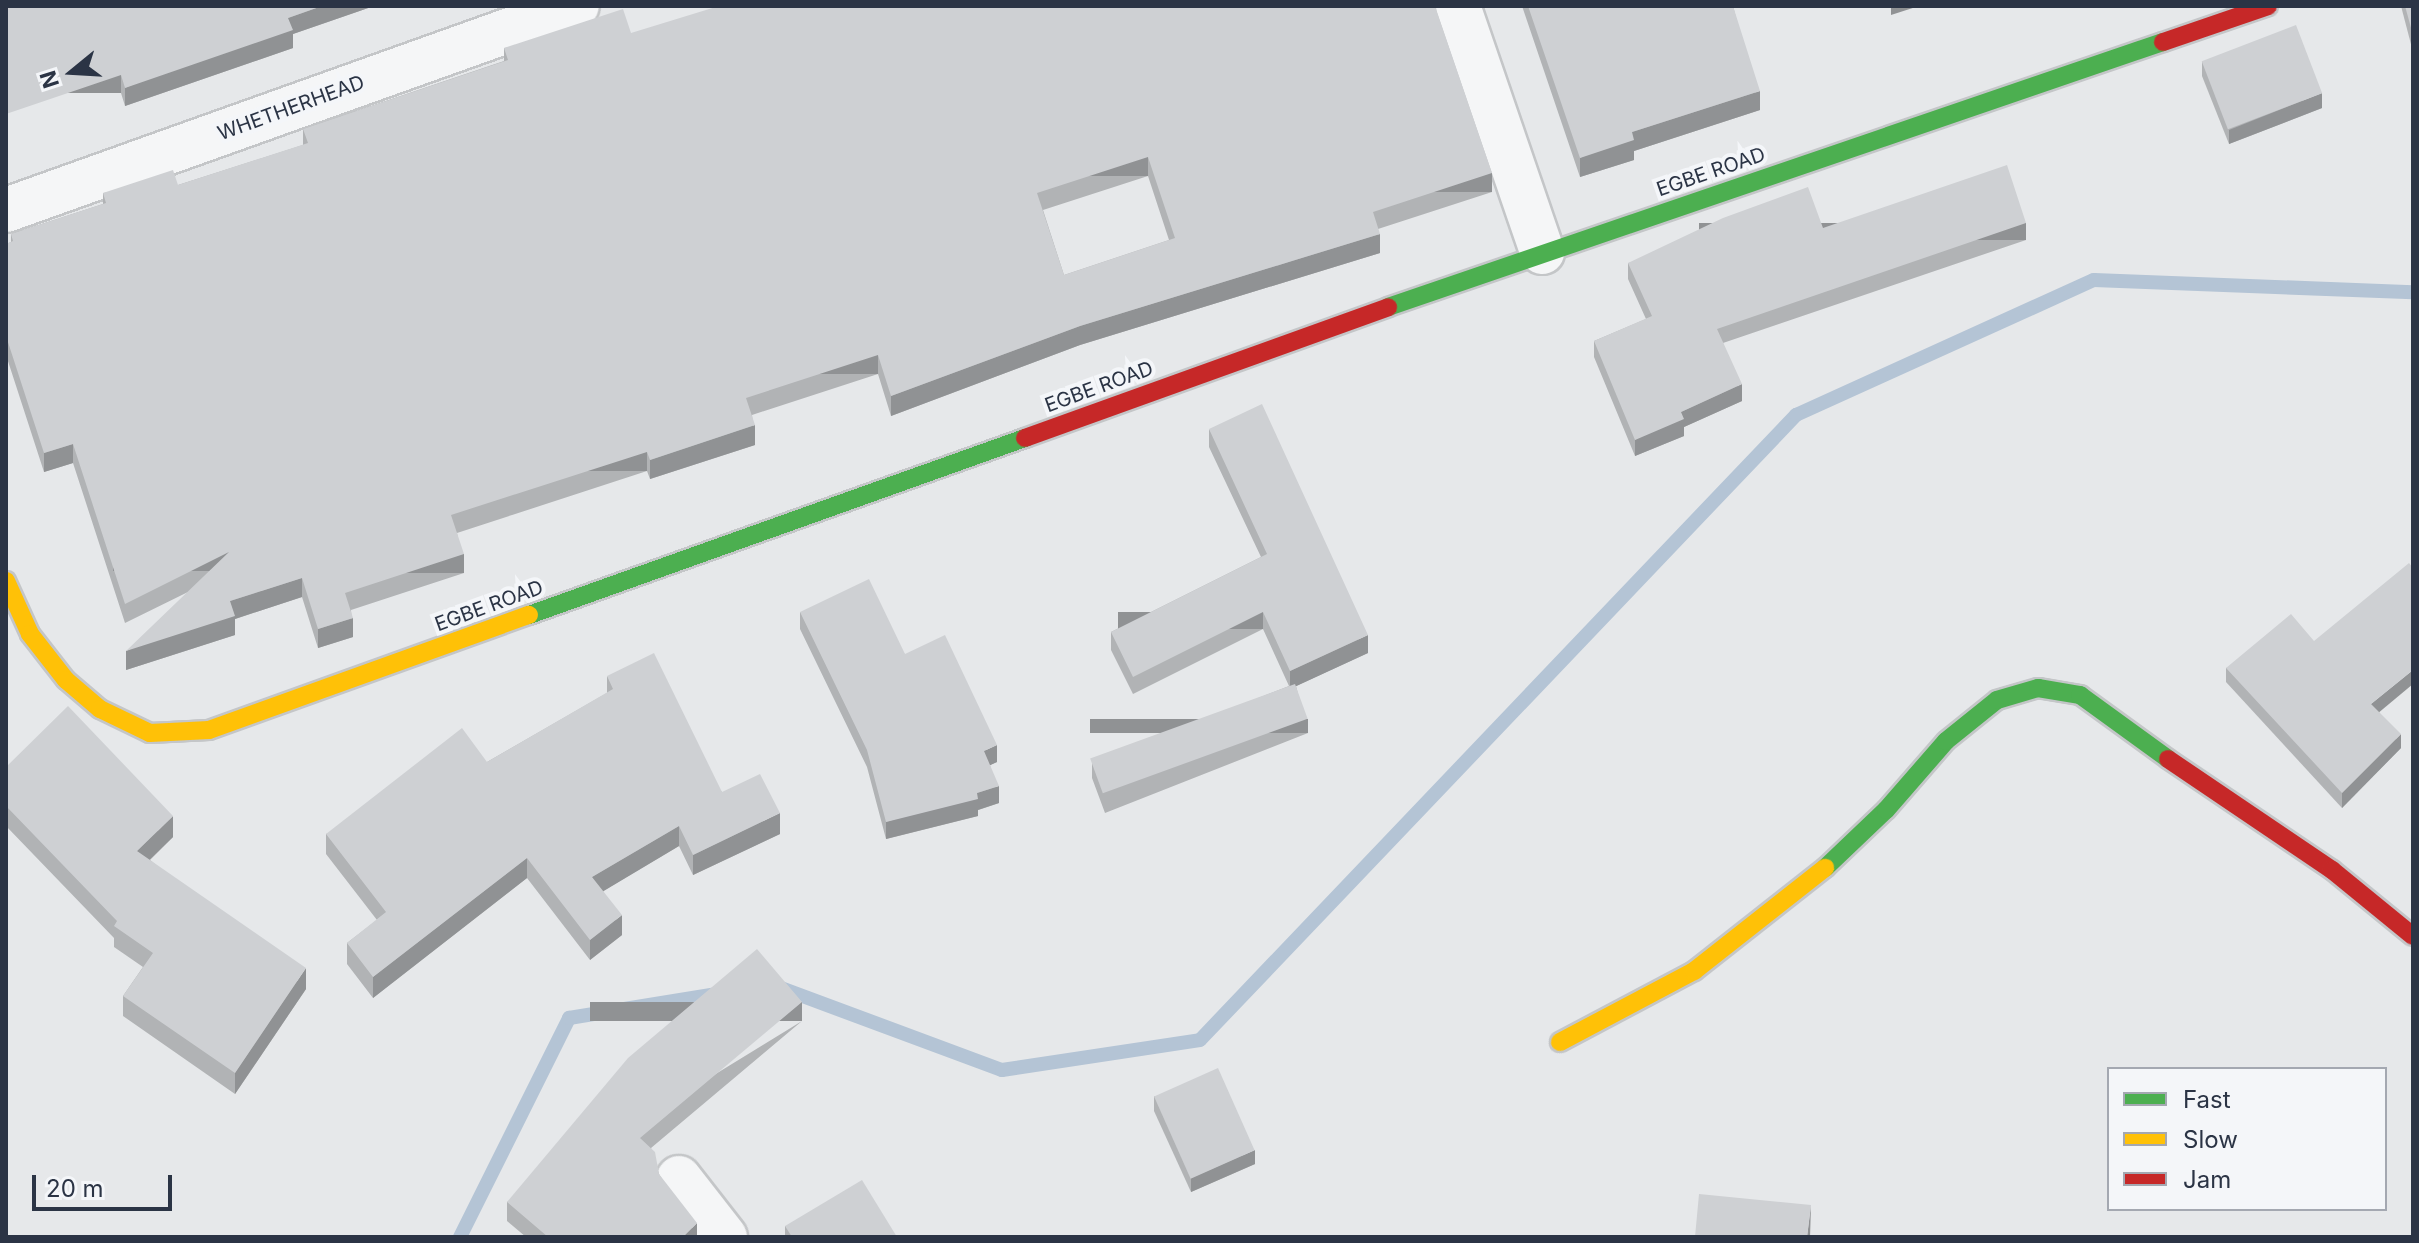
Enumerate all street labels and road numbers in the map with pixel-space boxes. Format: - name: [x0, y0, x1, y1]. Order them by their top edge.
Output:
- street label: WHETHERHEAD: [214, 70, 368, 146]
- street label: EGBE ROAD: [1653, 142, 1769, 202]
- street label: EGBE ROAD: [1042, 356, 1156, 418]
- street label: EGBE ROAD: [432, 575, 546, 637]

